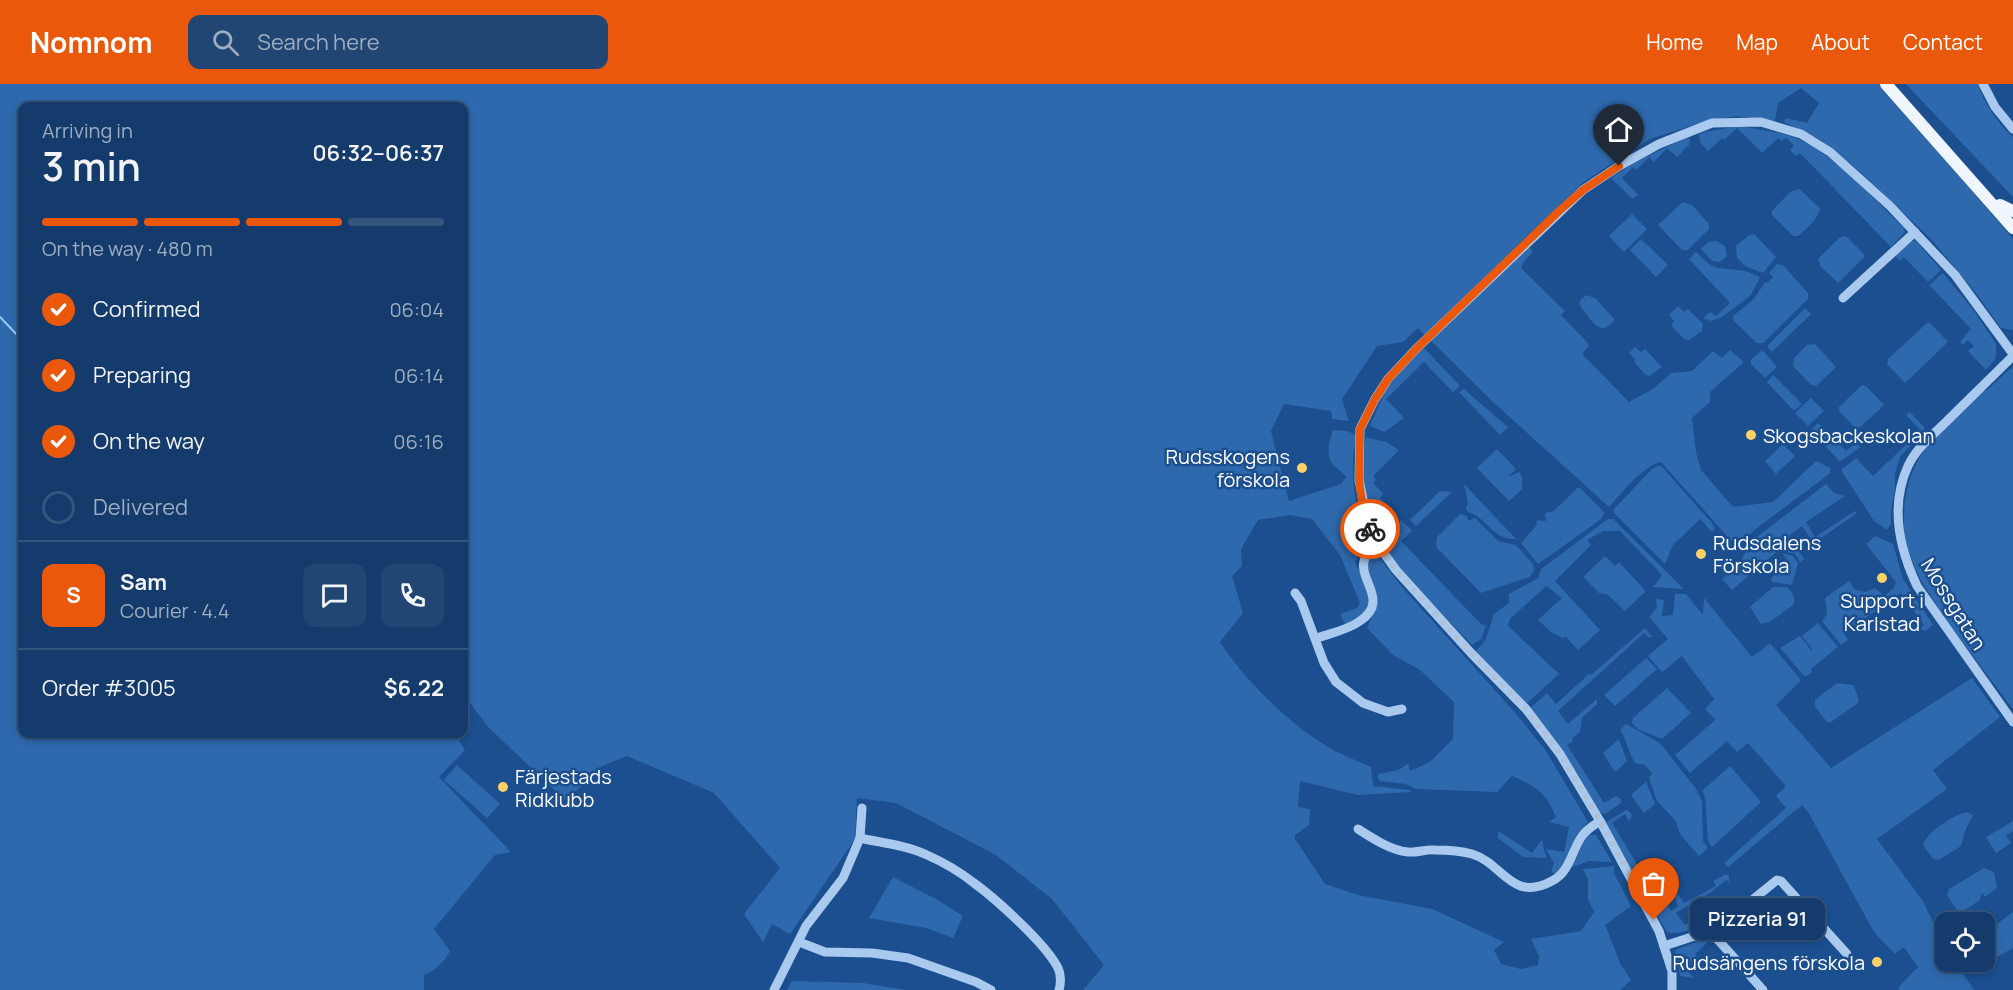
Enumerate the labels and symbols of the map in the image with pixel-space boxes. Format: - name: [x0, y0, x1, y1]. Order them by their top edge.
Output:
- pin: [1593, 104, 1644, 166]
- place label: Skogsbackeskolan: [1763, 422, 1934, 449]
- marker: Skogsbackeskolan: [1744, 428, 1758, 442]
- place label: Rudsskogens förskola: [1166, 443, 1290, 493]
- marker: Rudsskogens förskola: [1295, 461, 1309, 475]
- courier: [1340, 499, 1400, 559]
- place label: Rudsdalens Förskola: [1713, 529, 1821, 579]
- marker: Rudsdalens Förskola: [1694, 547, 1708, 561]
- street label: Mossgatan: [1915, 553, 1993, 655]
- marker: Support i Karlstad: [1875, 571, 1889, 585]
- place label: Support i Karlstad: [1840, 587, 1924, 637]
- place label: Färjestads Ridklubb: [515, 763, 612, 813]
- marker: Färjestads Ridklubb: [496, 780, 510, 794]
- pin: [1628, 858, 1679, 920]
- callout: Pizzeria 91: [1690, 899, 1825, 941]
- place label: Rudsängens förskola: [1672, 949, 1865, 976]
- marker: Rudsängens förskola: [1870, 955, 1884, 969]

